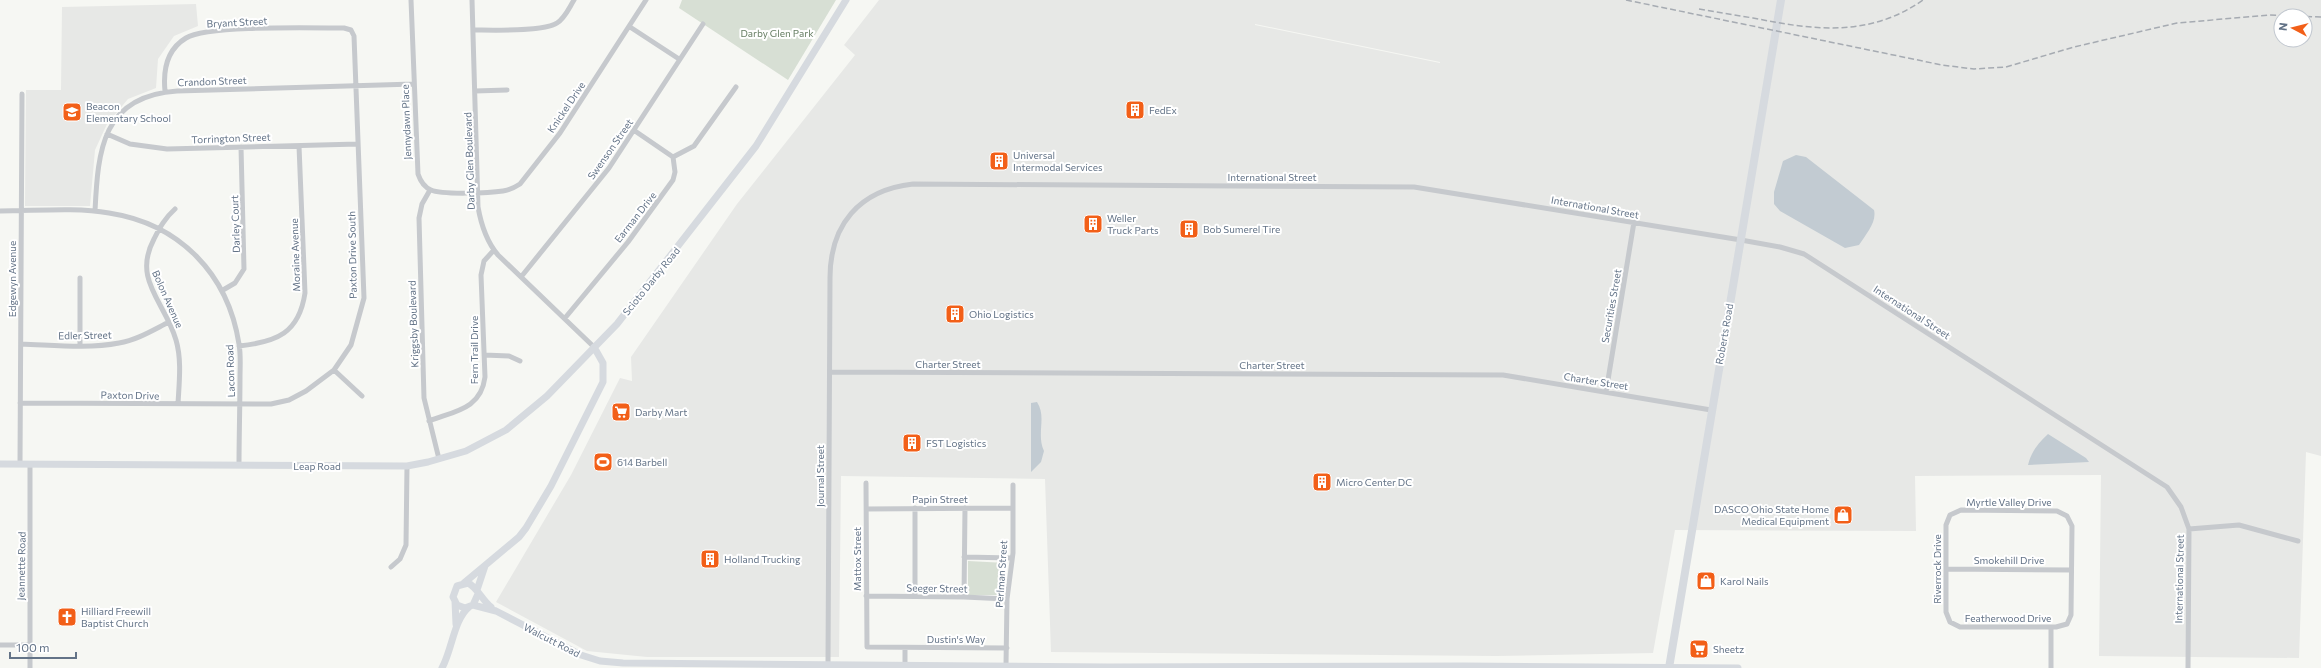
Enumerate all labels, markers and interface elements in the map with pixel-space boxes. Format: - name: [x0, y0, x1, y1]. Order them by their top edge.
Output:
- north arrow: [2273, 8, 2313, 48]
- street label: Bryant Street: [206, 14, 268, 30]
- text: N: [2276, 22, 2290, 32]
- park label: Darby Glen Park: [740, 27, 814, 39]
- street label: Crandon Street: [177, 74, 247, 88]
- street label: Knickel Drive: [545, 79, 587, 135]
- street label: Jennydawn Place: [399, 84, 413, 160]
- building icon: FedEx: [1124, 99, 1146, 121]
- place label: Beacon Elementary School: [86, 100, 171, 124]
- school or university icon: Beacon Elementary School: [61, 101, 83, 123]
- place label: FedEx: [1149, 104, 1178, 116]
- street label: Darby Glen Boulevard: [461, 112, 477, 210]
- street label: Swenson Street: [585, 117, 635, 181]
- street label: Torrington Street: [191, 131, 271, 145]
- place label: Universal Intermodal Services: [1013, 149, 1103, 173]
- building icon: Universal Intermodal Services: [988, 150, 1010, 172]
- street label: International Street: [1227, 171, 1317, 183]
- street label: Earman Drive: [612, 189, 658, 245]
- street label: International Street: [1550, 193, 1640, 221]
- street label: Darley Court: [228, 195, 242, 253]
- street label: Paxton Drive South: [345, 211, 359, 299]
- place label: Weller Truck Parts: [1107, 212, 1159, 236]
- building icon: Weller Truck Parts: [1082, 213, 1104, 235]
- street label: Moraine Avenue: [288, 218, 302, 292]
- building icon: Bob Sumerel Tire: [1178, 218, 1200, 240]
- place label: Bob Sumerel Tire: [1203, 223, 1280, 235]
- street label: Edgewyn Avenue: [6, 241, 18, 317]
- street label: Scioto Darby Road: [620, 244, 682, 317]
- street label: Bolon Avenue: [150, 268, 186, 330]
- street label: Securities Street: [1599, 268, 1623, 344]
- street label: Kriggsby Boulevard: [405, 280, 421, 368]
- street label: International Street: [1871, 283, 1953, 341]
- street label: Roberts Road: [1713, 302, 1735, 365]
- building icon: Ohio Logistics: [944, 303, 966, 325]
- place label: Ohio Logistics: [969, 308, 1034, 320]
- street label: Fern Trail Drive: [468, 316, 480, 384]
- street label: Edler Street: [58, 329, 112, 341]
- street label: Lacon Road: [223, 344, 237, 398]
- street label: Charter Street: [915, 358, 981, 370]
- street label: Charter Street: [1239, 359, 1305, 371]
- street label: Charter Street: [1563, 370, 1629, 392]
- street label: Paxton Drive: [101, 388, 159, 402]
- supermarket icon: Darby Mart: [610, 401, 632, 423]
- place label: Darby Mart: [635, 406, 687, 418]
- building icon: FST Logistics: [901, 432, 923, 454]
- place label: FST Logistics: [926, 437, 987, 449]
- street label: Journal Street: [814, 445, 826, 507]
- sports icon: 614 Barbell: [592, 451, 614, 473]
- place label: 614 Barbell: [617, 456, 667, 468]
- street label: Leap Road: [293, 460, 341, 472]
- building icon: Micro Center DC: [1311, 471, 1333, 493]
- place label: Micro Center DC: [1336, 476, 1412, 488]
- street label: Papin Street: [912, 493, 968, 505]
- street label: Myrtle Valley Drive: [1966, 496, 2052, 508]
- place label: DASCO Ohio State Home Medical Equipment: [1714, 503, 1829, 527]
- shop icon: DASCO Ohio State Home Medical Equipment: [1832, 504, 1854, 526]
- street label: Mattox Street: [851, 527, 863, 591]
- street label: Jeannette Road: [14, 531, 28, 600]
- street label: Riverrock Drive: [1931, 534, 1943, 604]
- street label: International Street: [2172, 534, 2186, 624]
- street label: Perlman Street: [993, 540, 1009, 608]
- building icon: Holland Trucking: [699, 548, 721, 570]
- place label: Holland Trucking: [724, 553, 801, 565]
- street label: Smokehill Drive: [1974, 554, 2044, 566]
- shop icon: Karol Nails: [1695, 570, 1717, 592]
- place label: Karol Nails: [1720, 575, 1769, 587]
- street label: Seeger Street: [906, 581, 968, 595]
- place label: Hilliard Freewill Baptist Church: [81, 605, 151, 629]
- church icon: Hilliard Freewill Baptist Church: [56, 606, 78, 628]
- street label: Featherwood Drive: [1965, 612, 2051, 624]
- street label: Walcutt Road: [522, 621, 582, 659]
- street label: Dustin's Way: [927, 633, 985, 645]
- scale bar: [10, 634, 76, 660]
- supermarket icon: Sheetz: [1688, 638, 1710, 660]
- text: 100 m: [16, 640, 50, 654]
- place label: Sheetz: [1713, 643, 1744, 655]

